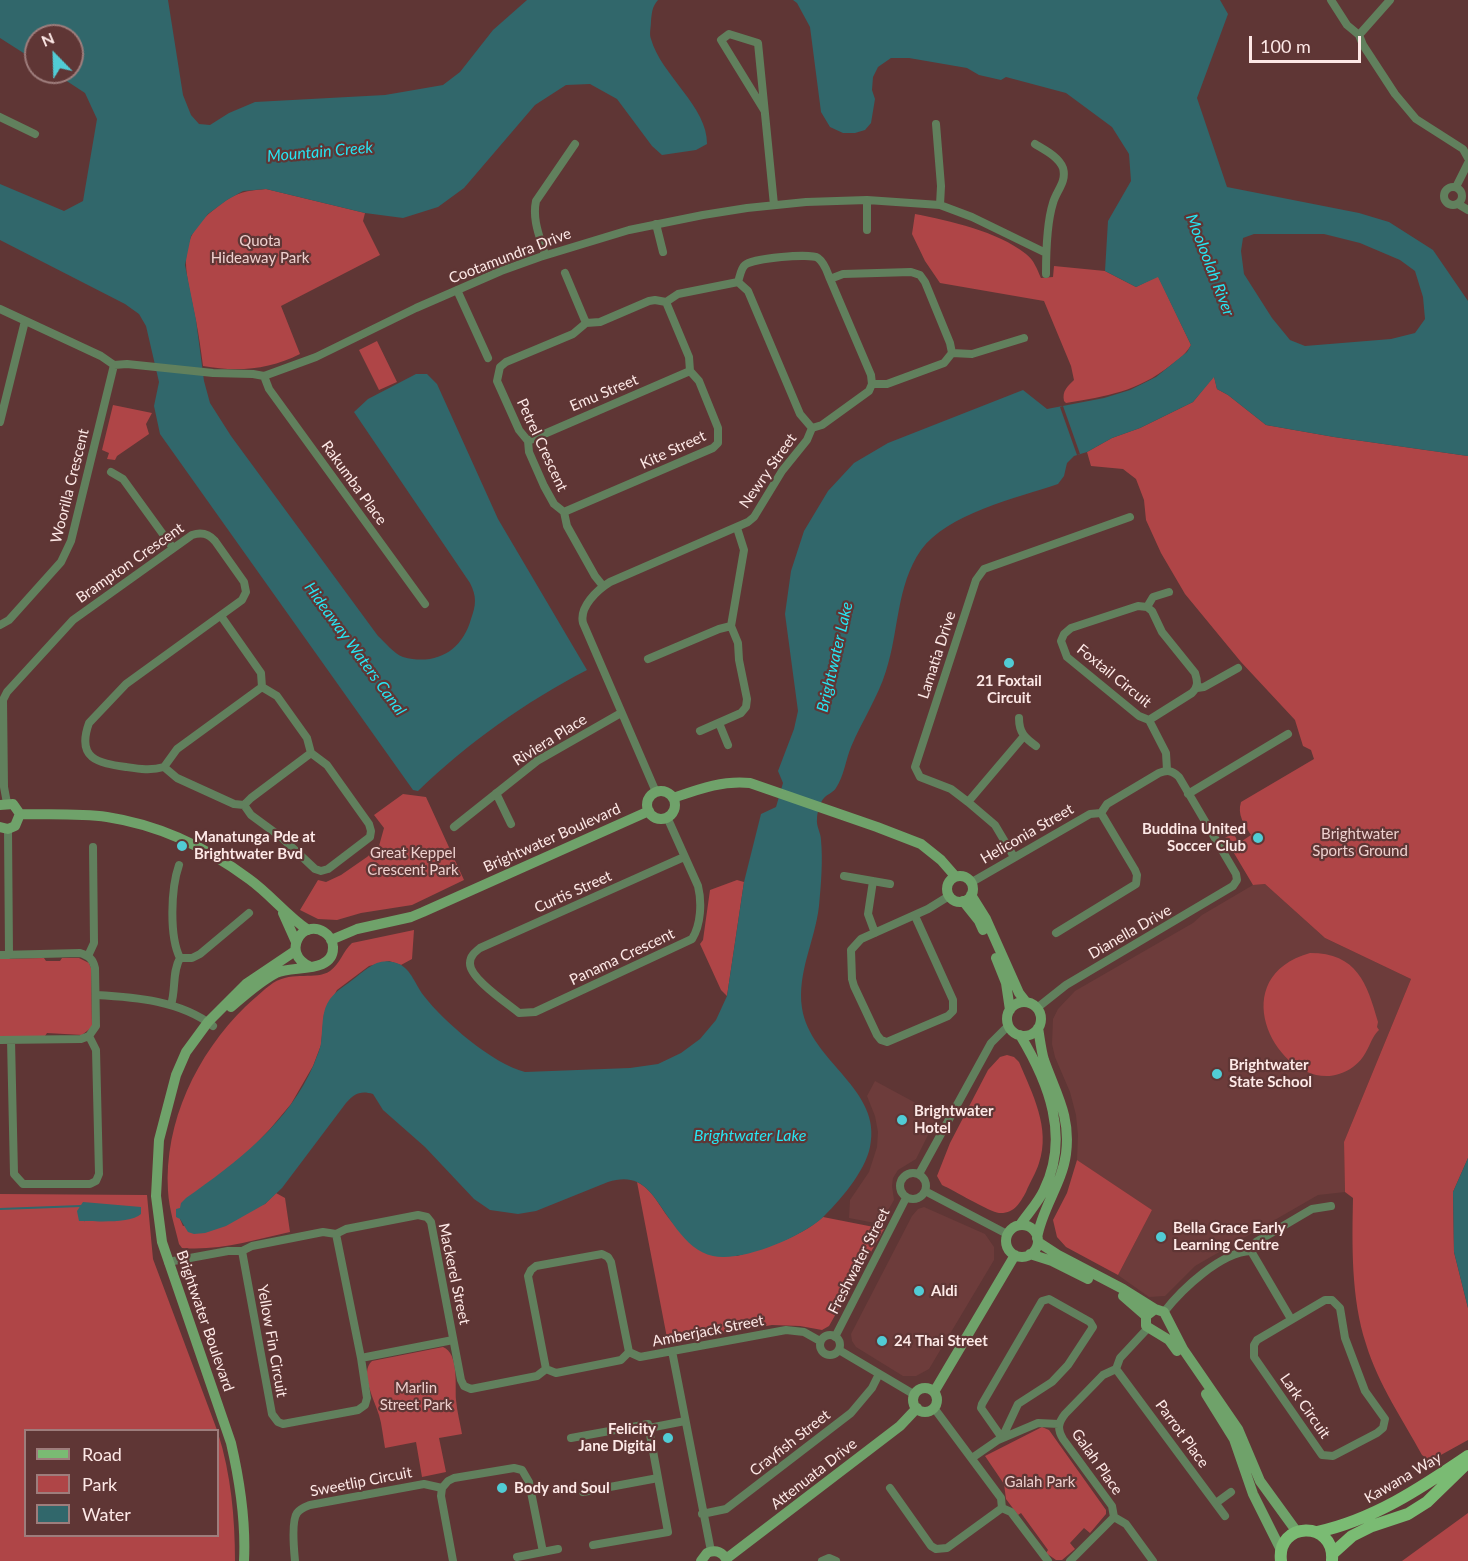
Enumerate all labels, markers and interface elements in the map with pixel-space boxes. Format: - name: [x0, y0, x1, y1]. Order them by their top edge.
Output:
- north arrow: [24, 24, 84, 84]
- scale bar: [1252, 24, 1364, 62]
- text: N: [38, 28, 57, 50]
- text: 100 m: [1260, 35, 1311, 57]
- water label: Mountain Creek: [266, 138, 374, 166]
- water label: Mooloolah River: [1182, 211, 1238, 319]
- street label: Cootamundra Drive: [446, 224, 574, 288]
- park label: Quota Hideaway Park: [211, 232, 309, 267]
- street label: Emu Street: [567, 371, 641, 415]
- street label: Petrel Crescent: [513, 396, 571, 494]
- street label: Woorilla Crescent: [47, 427, 93, 545]
- street label: Kite Street: [637, 427, 709, 473]
- street label: Newry Street: [736, 430, 800, 512]
- street label: Rakumba Place: [317, 437, 391, 529]
- street label: Brampton Crescent: [73, 519, 187, 607]
- water label: Hideaway Waters Canal: [300, 579, 410, 719]
- water label: Brightwater Lake: [813, 600, 857, 714]
- street label: Lamatia Drive: [914, 609, 960, 701]
- street label: Foxtail Circuit: [1073, 641, 1155, 711]
- marker: 21 Foxtail Circuit: [1002, 656, 1016, 670]
- place label: 21 Foxtail Circuit: [976, 672, 1042, 707]
- street label: Riviera Place: [510, 710, 590, 770]
- street label: Brightwater Boulevard: [481, 800, 623, 876]
- street label: Heliconia Street: [977, 800, 1077, 868]
- place label: Buddina United Soccer Club: [1142, 820, 1246, 855]
- park label: Brightwater Sports Ground: [1312, 825, 1408, 860]
- place label: Manatunga Pde at Brightwater Bvd: [194, 828, 315, 863]
- marker: Buddina United Soccer Club: [1251, 831, 1265, 845]
- marker: Manatunga Pde at Brightwater Bvd: [175, 839, 189, 853]
- park label: Great Keppel Crescent Park: [367, 844, 459, 879]
- street label: Curtis Street: [532, 867, 614, 917]
- street label: Dianella Drive: [1085, 901, 1175, 963]
- street label: Panama Crescent: [567, 925, 677, 989]
- place label: Brightwater State School: [1229, 1056, 1312, 1091]
- marker: Brightwater State School: [1210, 1067, 1224, 1081]
- place label: Brightwater Hotel: [914, 1102, 994, 1137]
- marker: Brightwater Hotel: [895, 1113, 909, 1127]
- water label: Brightwater Lake: [694, 1126, 806, 1146]
- street label: Freshwater Street: [824, 1205, 894, 1317]
- place label: Bella Grace Early Learning Centre: [1173, 1219, 1286, 1254]
- street label: Mackerel Street: [434, 1222, 474, 1326]
- marker: Bella Grace Early Learning Centre: [1154, 1230, 1168, 1244]
- street label: Brightwater Boulevard: [172, 1248, 238, 1394]
- place label: Aldi: [931, 1282, 957, 1300]
- street label: Yellow Fin Circuit: [253, 1283, 291, 1399]
- marker: Aldi: [912, 1284, 926, 1298]
- street label: Amberjack Street: [651, 1311, 765, 1351]
- place label: 24 Thai Street: [894, 1332, 988, 1350]
- marker: 24 Thai Street: [875, 1334, 889, 1348]
- street label: Lark Circuit: [1276, 1370, 1334, 1442]
- park label: Marlin Street Park: [380, 1379, 452, 1414]
- street label: Parrot Place: [1151, 1397, 1213, 1471]
- street label: Crayfish Street: [746, 1406, 834, 1480]
- place label: Felicity Jane Digital: [578, 1420, 656, 1455]
- street label: Galah Place: [1068, 1426, 1126, 1498]
- legend: [24, 1429, 219, 1537]
- marker: Felicity Jane Digital: [661, 1431, 675, 1445]
- street label: Attenuata Drive: [767, 1435, 861, 1513]
- text: Road: [82, 1443, 122, 1465]
- street label: Kawana Way: [1361, 1449, 1445, 1507]
- street label: Sweetlip Circuit: [309, 1463, 413, 1501]
- text: Park: [82, 1473, 117, 1495]
- park label: Galah Park: [1005, 1473, 1075, 1491]
- place label: Body and Soul: [514, 1479, 610, 1497]
- marker: Body and Soul: [495, 1481, 509, 1495]
- text: Water: [82, 1503, 131, 1525]

